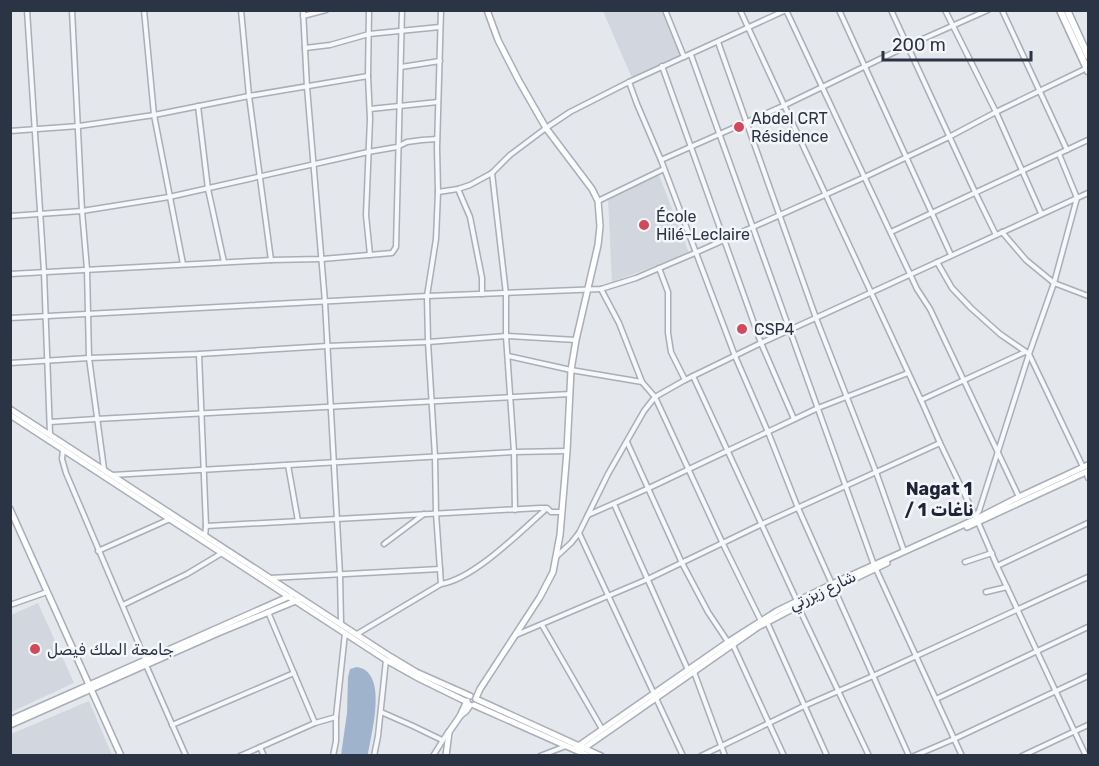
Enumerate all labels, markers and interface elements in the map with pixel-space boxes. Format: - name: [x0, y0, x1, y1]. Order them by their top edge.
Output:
- scale bar: [883, 24, 1032, 62]
- text: 200 m: [892, 34, 946, 56]
- place label: Abdel CRT Résidence: [751, 109, 828, 146]
- marker: Abdel CRT Résidence: [732, 120, 746, 134]
- place label: École Hilé-Leclaire: [656, 207, 750, 244]
- marker: École Hilé-Leclaire: [637, 218, 651, 232]
- place label: CSP4: [754, 320, 795, 339]
- marker: CSP4: [735, 322, 749, 336]
- district label: Nagat 1 / ناغات 1: [904, 478, 974, 521]
- street label: شارع زيزرتي: [786, 567, 860, 617]
- place label: جامعة الملك فيصل: [47, 640, 174, 659]
- marker: جامعة الملك فيصل: [28, 642, 42, 656]

